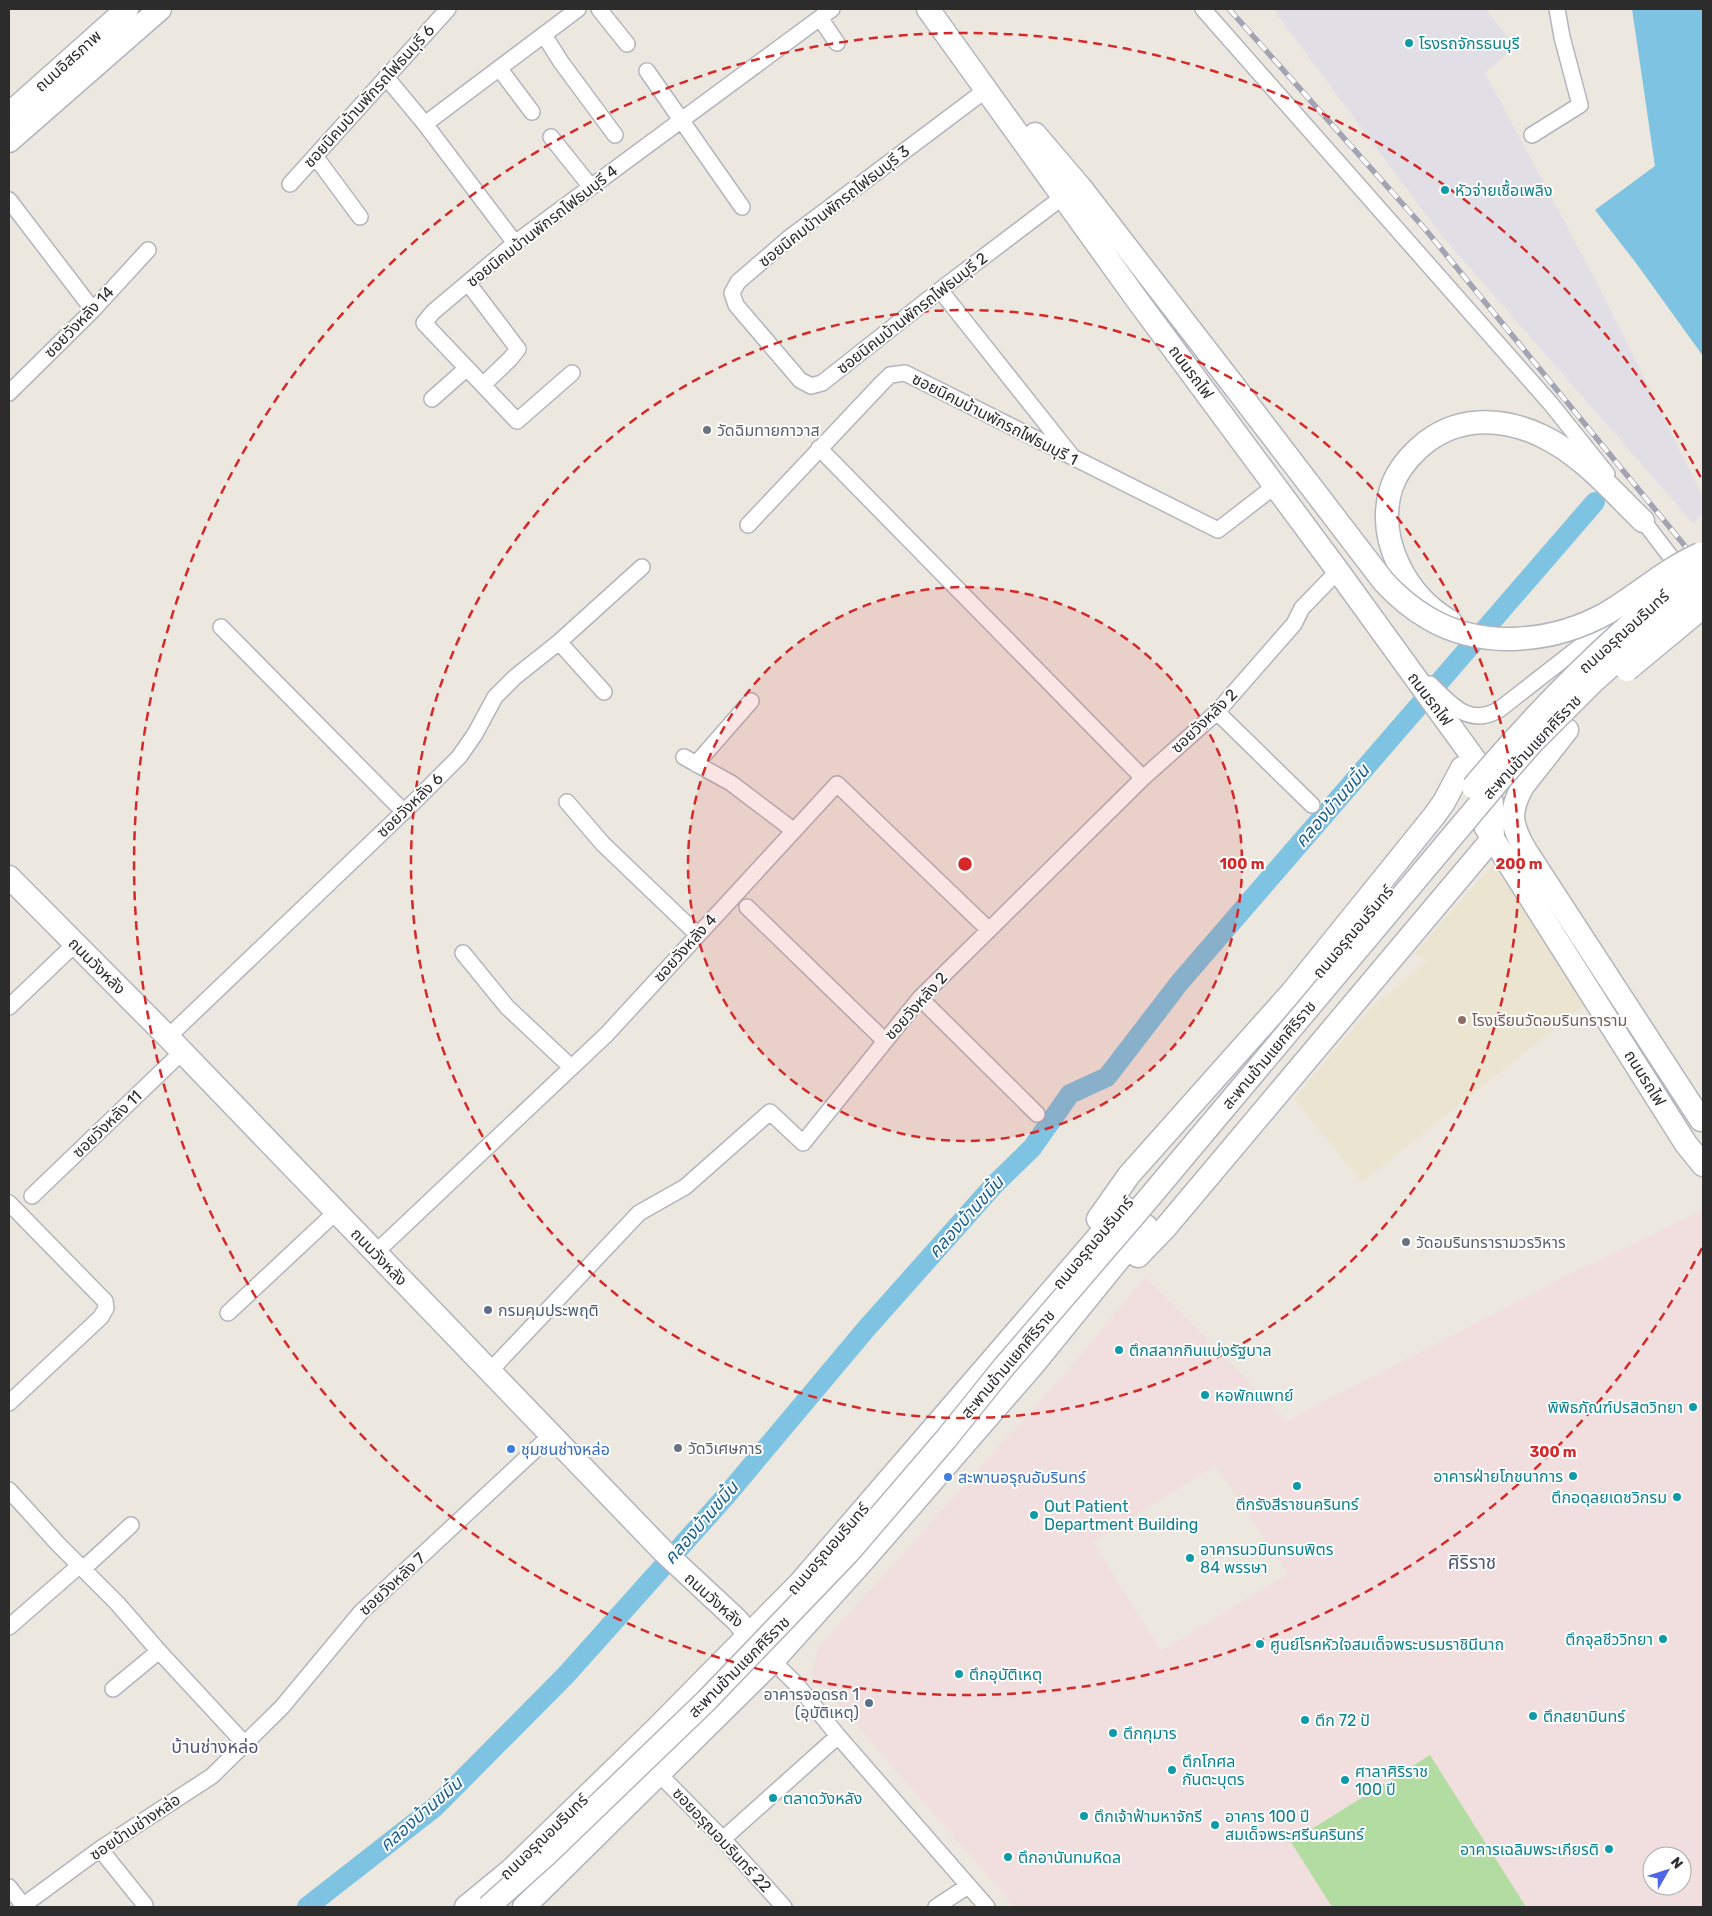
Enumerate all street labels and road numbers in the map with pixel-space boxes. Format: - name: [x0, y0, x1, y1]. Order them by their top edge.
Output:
- street label: ซอยนิคมบ้านพักรถไฟธนบุรี 6: [300, 20, 439, 172]
- street label: ถนนอิสรภาพ: [31, 26, 105, 96]
- street label: ซอยนิคมบ้านพักรถไฟธนบุรี 3: [755, 141, 913, 271]
- street label: ซอยนิคมบ้านพักรถไฟธนบุรี 4: [463, 161, 621, 291]
- street label: ซอยนิคมบ้านพักรถไฟธนบุรี 2: [833, 248, 991, 378]
- street label: ซอยวังหลัง 14: [40, 282, 118, 362]
- street label: ถนนรถไฟ: [1165, 341, 1217, 403]
- street label: ซอยนิคมบ้านพักรถไฟธนบุรี 1: [909, 369, 1081, 469]
- street label: ถนนอรุณอมรินทร์: [1575, 586, 1674, 678]
- street label: ถนนรถไฟ: [1404, 668, 1456, 730]
- street label: ซอยวังหลัง 2: [1167, 685, 1241, 757]
- street label: สะพานข้ามแยกศิริราช: [1479, 691, 1585, 803]
- street label: ซอยวังหลัง 6: [373, 768, 447, 841]
- street label: ถนนอรุณอมรินทร์: [1309, 881, 1398, 982]
- street label: ซอยวังหลัง 4: [649, 910, 721, 986]
- street label: ถนนวังหลัง: [65, 934, 129, 998]
- street label: ซอยวังหลัง 2: [881, 968, 951, 1044]
- street label: สะพานข้ามแยกศิริราช: [1218, 997, 1320, 1113]
- street label: ถนนรถไฟ: [1620, 1047, 1670, 1109]
- street label: ซอยวังหลัง 11: [68, 1086, 146, 1162]
- street label: ถนนอรุณอมรินทร์: [1049, 1192, 1138, 1293]
- street label: ถนนวังหลัง: [347, 1224, 411, 1290]
- street label: สะพานข้ามแยกศิริราช: [957, 1306, 1059, 1422]
- street label: ถนนอรุณอมรินทร์: [783, 1499, 873, 1599]
- street label: ซอยวังหลัง 7: [355, 1549, 429, 1619]
- street label: ถนนวังหลัง: [681, 1569, 747, 1631]
- street label: สะพานข้ามแยกศิริราช: [684, 1612, 794, 1722]
- street label: ซอยอรุณอมรินทร์ 22: [669, 1784, 775, 1896]
- street label: ซอยบ้านช่างหล่อ: [86, 1790, 184, 1864]
- street label: ถนนอรุณอมรินทร์: [496, 1790, 593, 1884]

